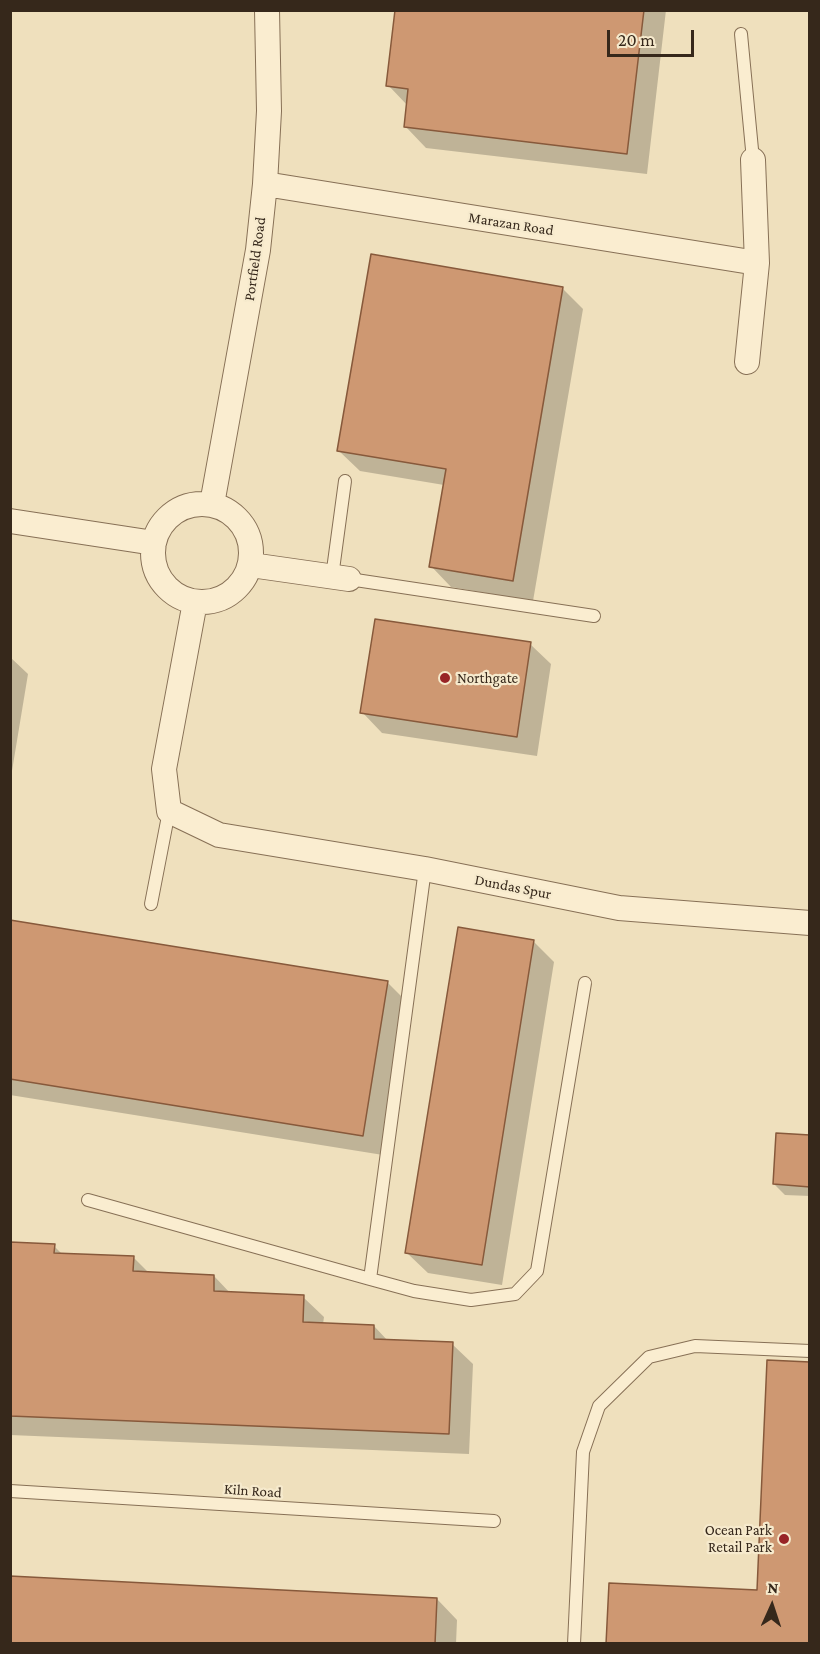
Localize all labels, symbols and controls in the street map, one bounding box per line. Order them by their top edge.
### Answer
scale bar [610,18,697,56]
text: 20 m [618,30,655,50]
street label: Marazan Road [467,208,555,240]
street label: Portfield Road [240,216,270,302]
place label: Northgate [457,669,518,687]
marker: Northgate [438,671,452,685]
street label: Dundas Spur [473,871,553,903]
street label: Kiln Road [224,1480,282,1502]
place label: Ocean Park Retail Park [705,1521,772,1556]
marker: Ocean Park Retail Park [777,1532,791,1546]
north arrow [742,1576,802,1636]
text: N [767,1579,779,1596]

